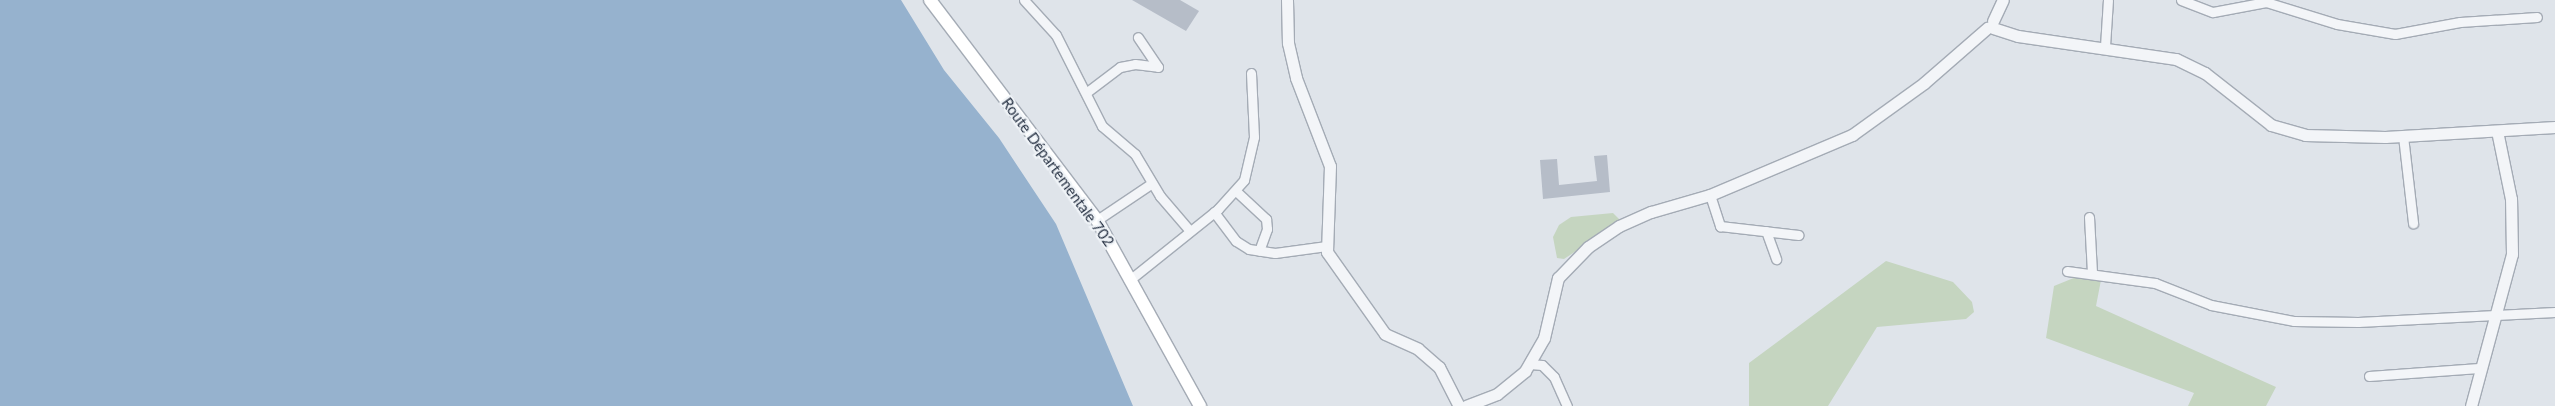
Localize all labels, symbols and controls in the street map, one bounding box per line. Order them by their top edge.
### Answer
street label: Route Départementale 702 [998,94,1118,250]

